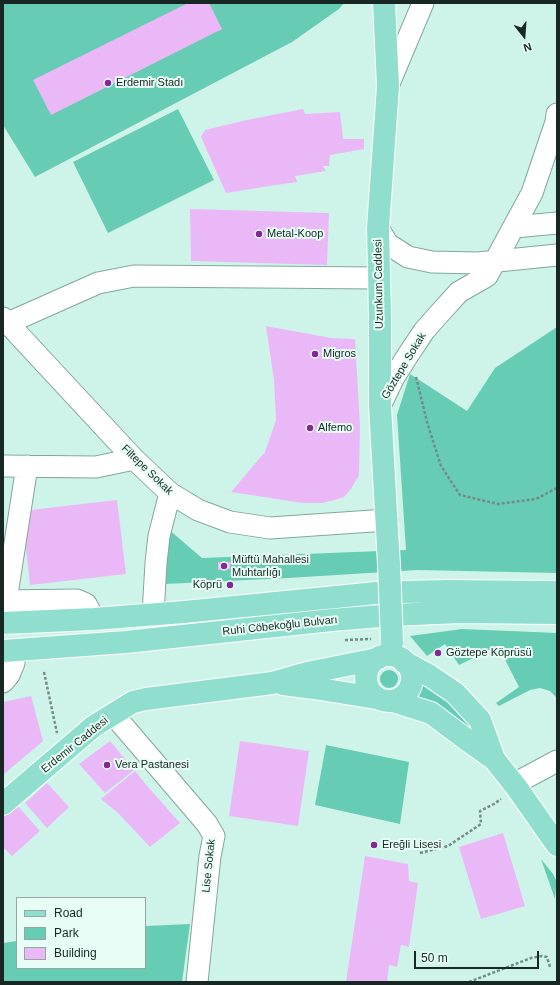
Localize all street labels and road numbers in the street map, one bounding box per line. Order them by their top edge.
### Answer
street label: Uzunkum Caddesi [372,239,386,329]
street label: Göztepe Sokak [379,330,429,402]
street label: Filtepe Sokak [118,442,176,498]
street label: Ruhi Cöbekoğlu Bulvarı [222,613,338,639]
street label: Erdemir Caddesi [39,714,111,776]
street label: Lise Sokak [200,839,218,893]

